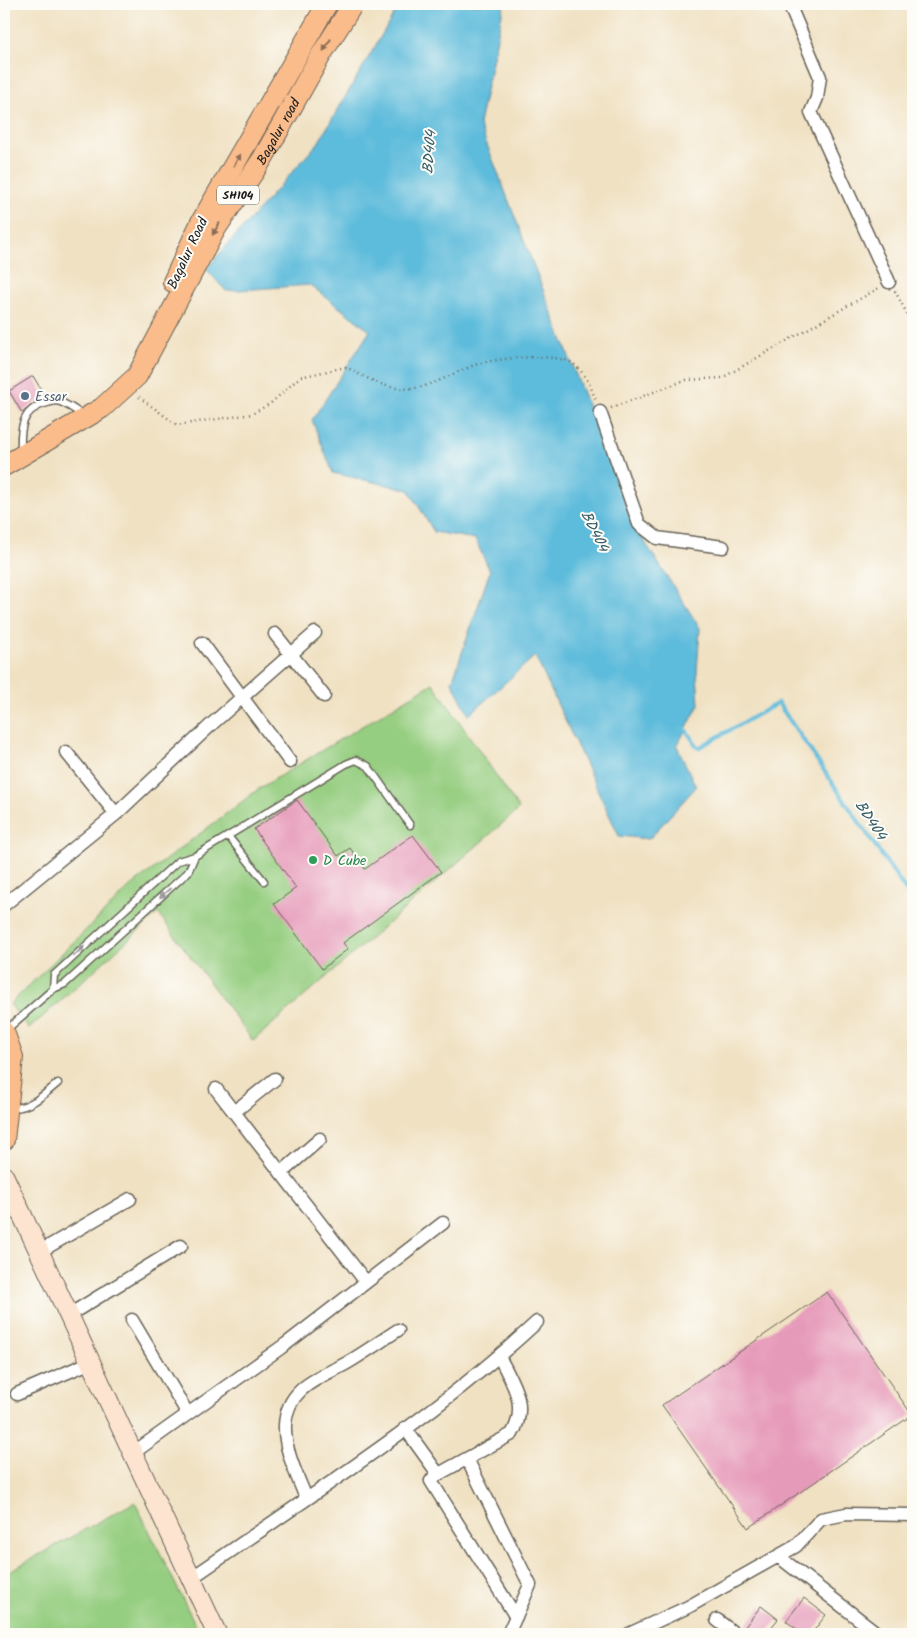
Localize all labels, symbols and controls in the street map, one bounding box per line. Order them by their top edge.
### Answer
one-way arrow [323,38,332,52]
street label: Bagalur road [251,93,307,170]
water label: BD404 [417,128,444,174]
one-way arrow [232,153,241,167]
road number: SH104 [217,186,259,204]
street label: Bagalur Road [162,213,215,293]
one-way arrow [212,222,221,236]
place label: Essar [35,386,68,408]
marker: Essar [19,390,31,402]
water label: BD404 [574,507,615,558]
water label: BD404 [848,796,893,847]
place label: D Cube [323,850,367,872]
marker: D Cube [307,854,319,866]
one-way arrow [160,887,172,899]
one-way arrow [73,945,85,957]

